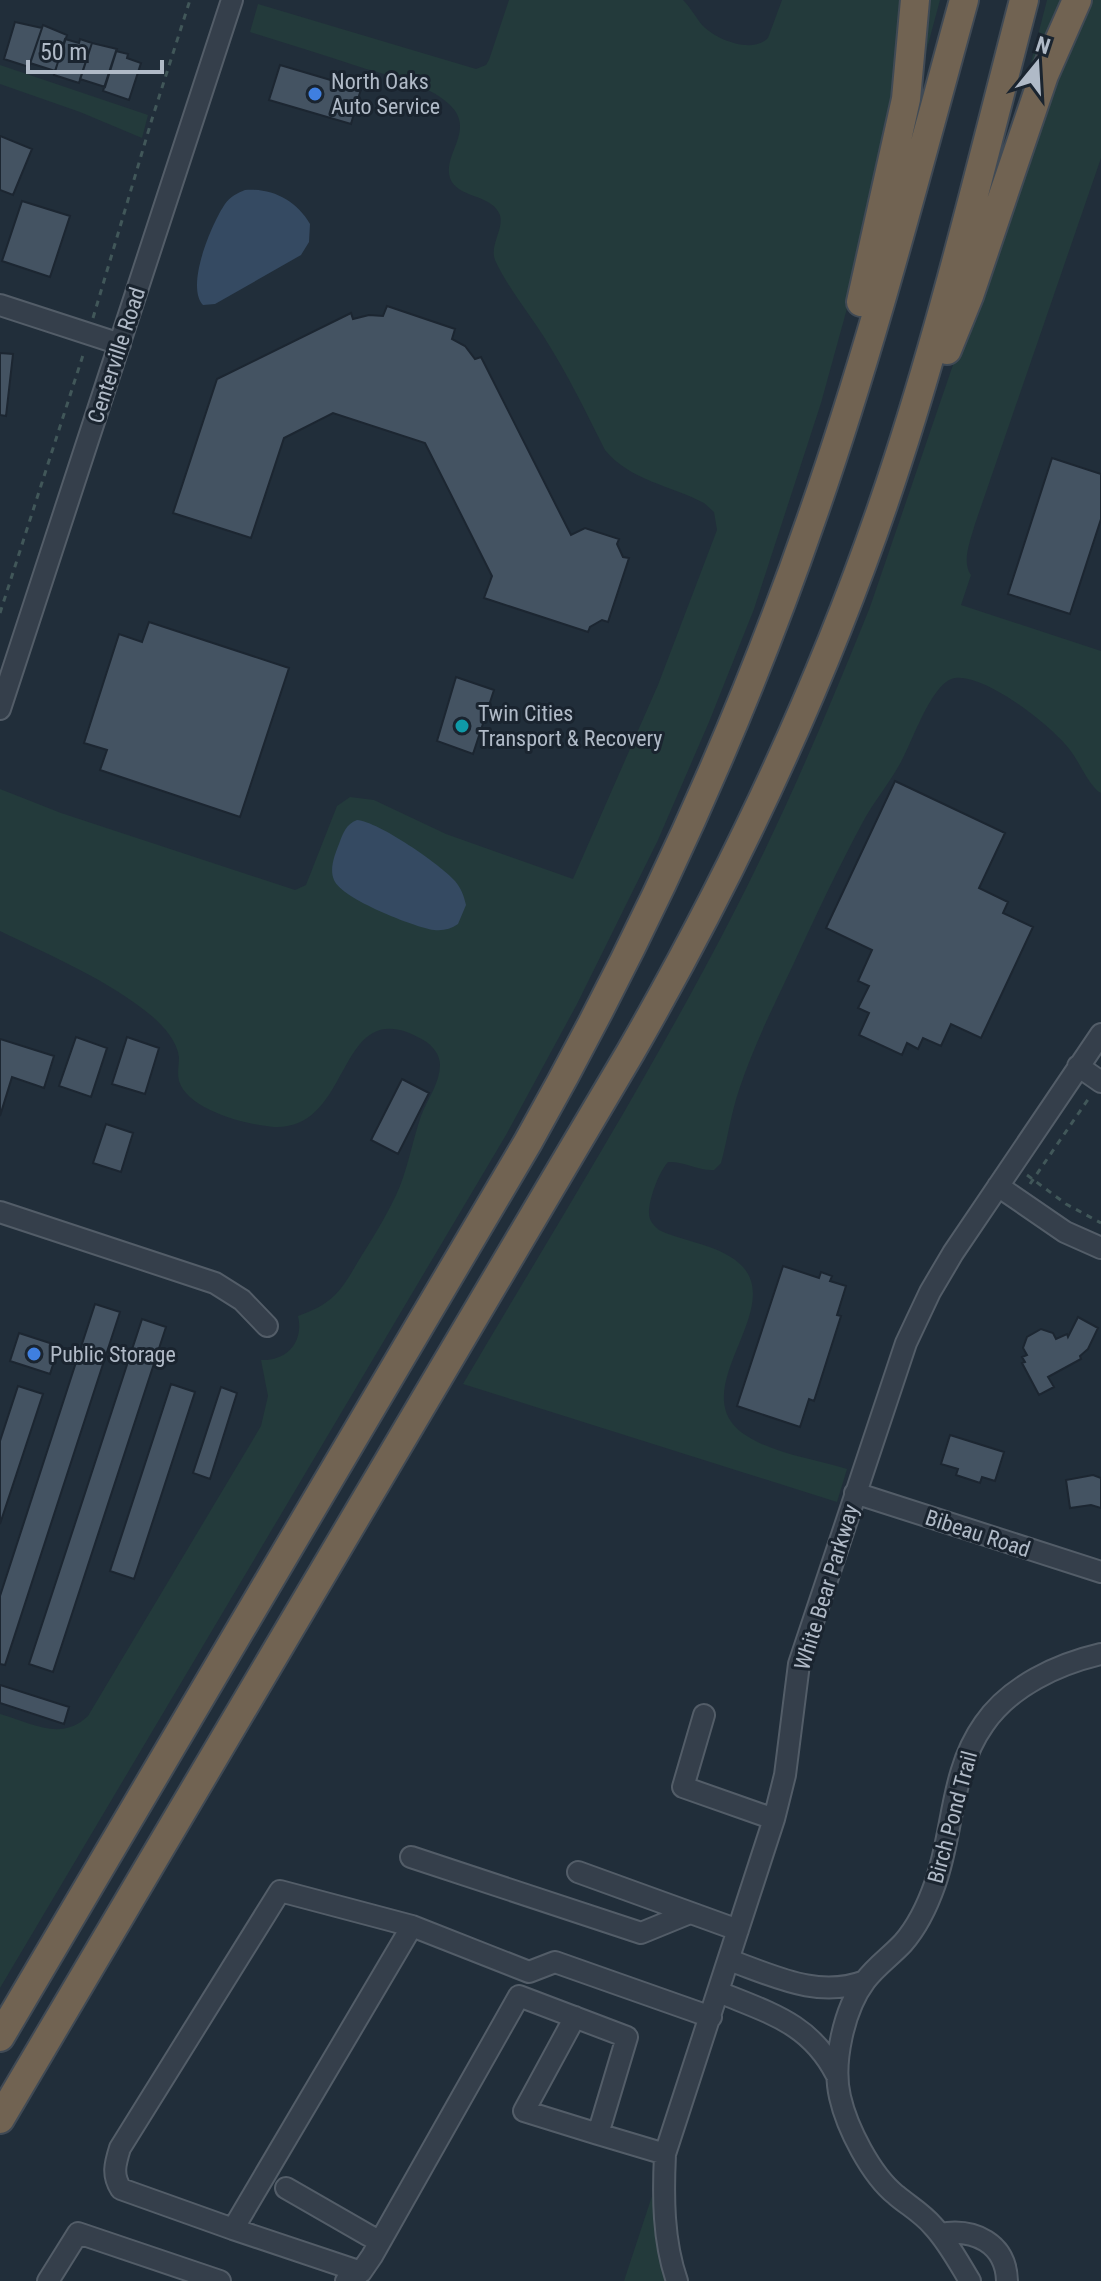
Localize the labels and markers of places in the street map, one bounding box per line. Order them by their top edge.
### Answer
place label: North Oaks Auto Service [331,69,440,119]
marker: North Oaks Auto Service [306,85,324,103]
place label: Twin Cities Transport & Recovery [478,701,663,751]
marker: Twin Cities Transport & Recovery [453,717,471,735]
place label: Public Storage [50,1342,176,1367]
marker: Public Storage [25,1345,43,1363]

